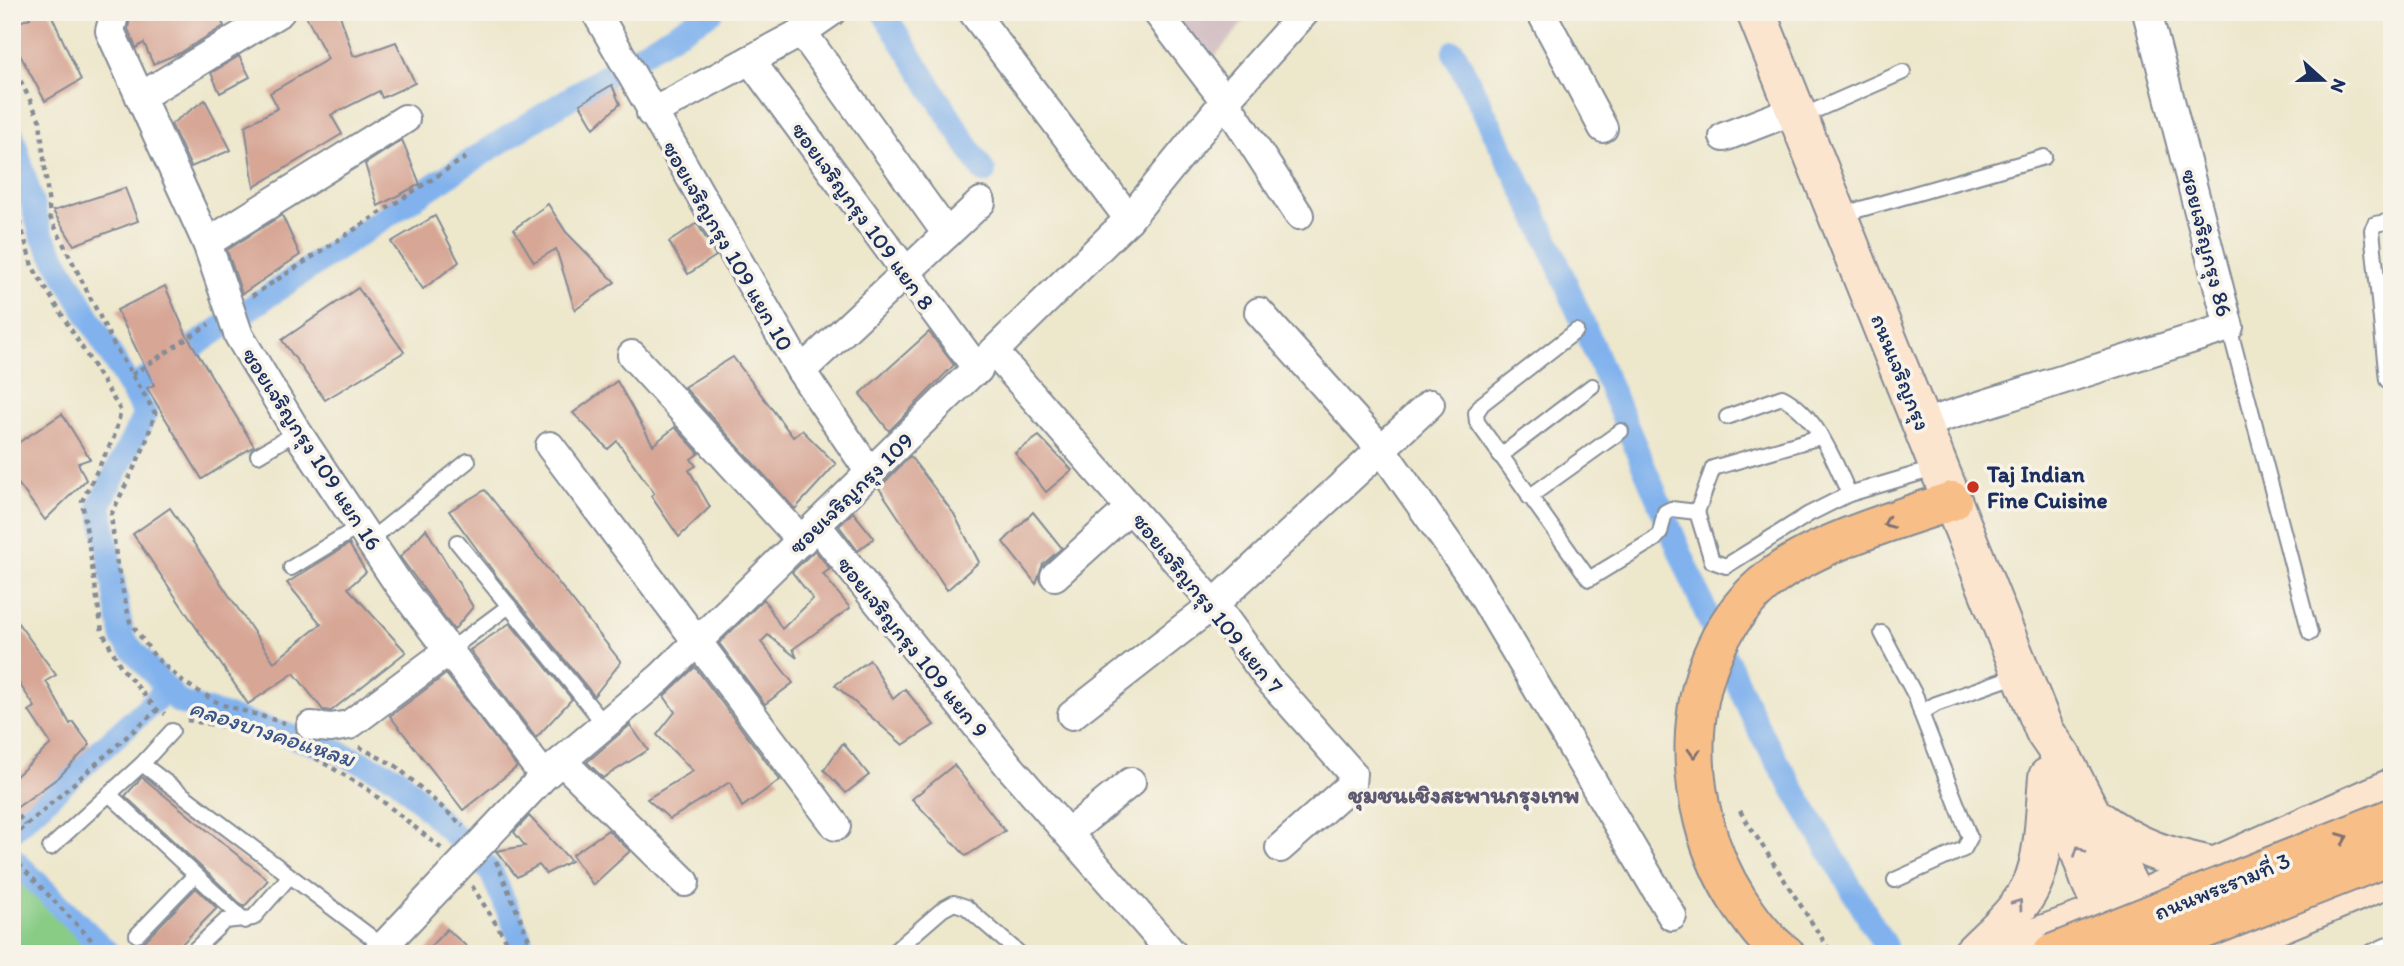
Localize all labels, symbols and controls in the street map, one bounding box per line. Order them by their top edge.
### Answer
north arrow [2288,46,2358,116]
text: N [2325,76,2351,96]
street label: ซอยเจริญกรุง 109 แยก 8 [784,116,941,317]
street label: ซอยเจริญกรุง 109 แยก 10 [655,136,800,357]
street label: ซอยเจริญกรุง 86 [2173,166,2239,320]
street label: ถนนเจริญกรุง [1863,309,1937,435]
street label: ซอยเจริญกรุง 109 แยก 16 [234,342,388,557]
street label: ซอยเจริญกรุง 109 [783,426,921,561]
place label: Taj Indian Fine Cuisine [1986,460,2108,514]
marker: Taj Indian Fine Cuisine [1965,479,1981,495]
street label: ซอยเจริญกรุง 109 แยก 7 [1125,507,1290,700]
one-way arrow [1883,515,1895,529]
street label: ซอยเจริญกรุง 109 แยก 9 [830,551,995,745]
water label: คลองบางคอแหลม [186,692,360,773]
one-way arrow [1687,748,1702,759]
district label: ชุมชนเชิงสะพานกรุงเทพ [1347,780,1580,812]
one-way arrow [2336,832,2348,846]
one-way arrow [2073,845,2087,857]
street label: ถนนพระรามที่ 3 [2150,846,2294,926]
one-way arrow [2010,899,2023,912]

